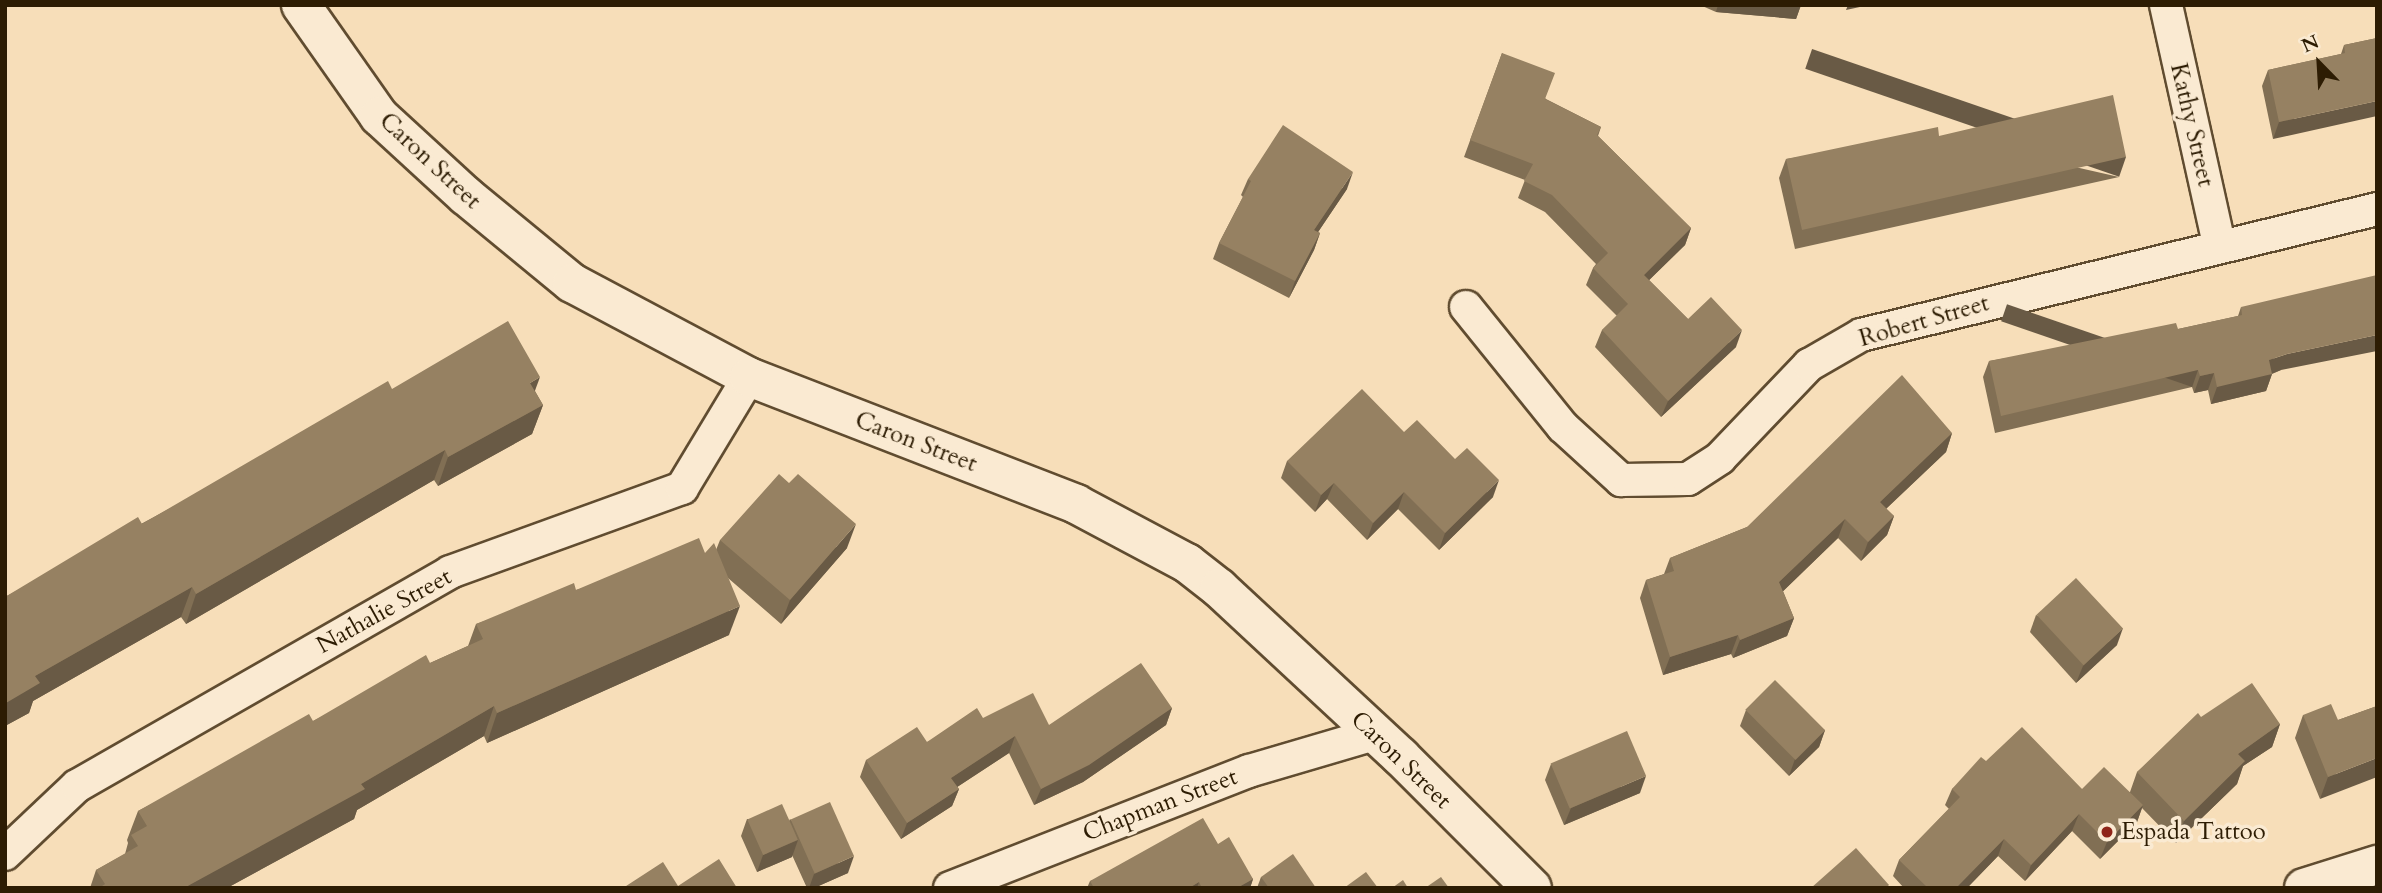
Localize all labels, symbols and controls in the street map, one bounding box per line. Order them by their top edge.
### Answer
north arrow [2284,28,2354,98]
text: N [2298,29,2323,59]
street label: Kathy Street [2164,60,2220,190]
street label: Caron Street [373,107,487,215]
street label: Robert Street [1856,289,1992,353]
street label: Caron Street [851,406,981,478]
street label: Nathalie Street [311,562,457,660]
street label: Caron Street [1345,705,1457,815]
street label: Chapman Street [1079,762,1241,848]
place label: Espada Tattoo [2121,818,2266,846]
marker: Espada Tattoo [2099,824,2115,840]

